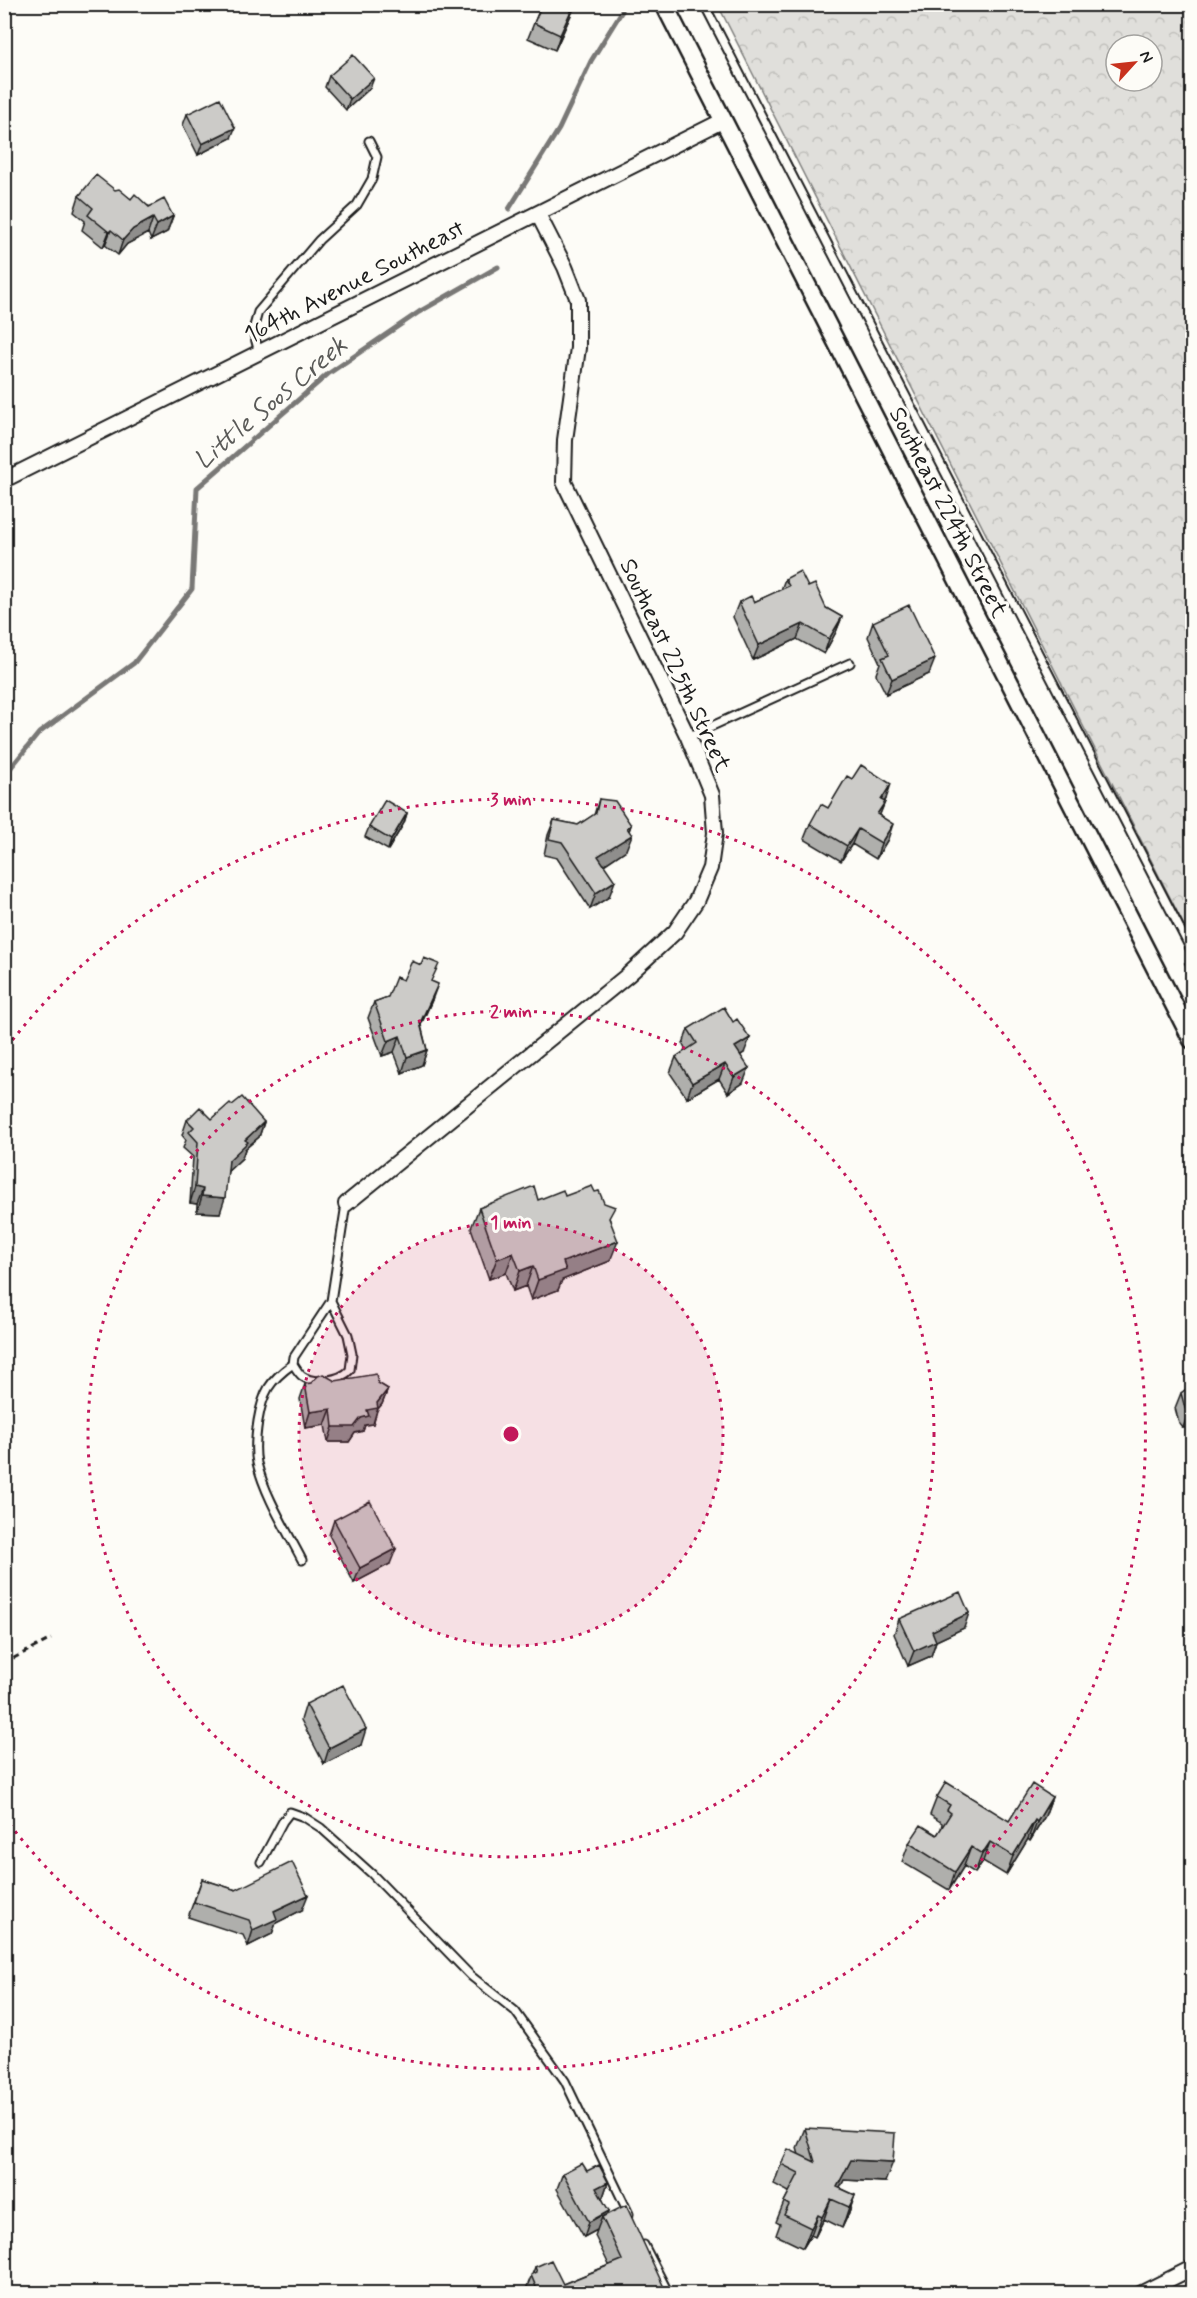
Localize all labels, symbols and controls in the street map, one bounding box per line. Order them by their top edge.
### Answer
north arrow [1104,33,1164,93]
text: N [1134,47,1158,66]
street label: 164th Avenue Southeast [239,213,470,351]
water label: Little Soos Creek [187,329,355,478]
street label: Southeast 224th Street [881,402,1014,623]
street label: Southeast 225th Street [612,554,738,777]
text: 3 min [490,788,532,812]
text: 2 min [490,1000,532,1024]
text: 1 min [490,1211,532,1235]
centre of rings [501,1424,521,1444]

